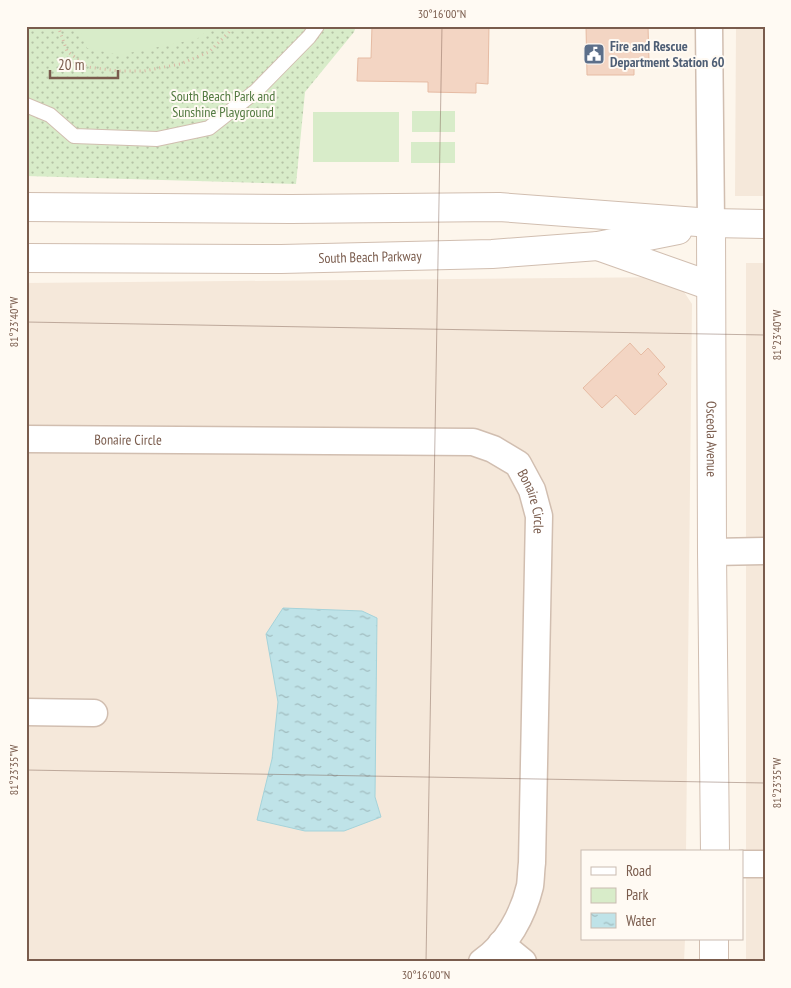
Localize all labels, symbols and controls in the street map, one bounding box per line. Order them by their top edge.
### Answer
text: 30°16'00"N [418,6,466,21]
place label: Fire and Rescue Department Station 60 [610,37,725,71]
public building icon: Fire and Rescue Department Station 60 [582,42,606,66]
scale bar [50,48,118,80]
text: 20 m [58,55,84,74]
park label: South Beach Park and Sunshine Playground [171,87,275,121]
street label: South Beach Parkway [318,247,423,267]
text: 81°23'40"W [6,297,21,347]
text: 81°23'40"W [769,310,784,360]
street label: Osceola Avenue [703,401,721,477]
street label: Bonaire Circle [94,430,162,449]
street label: Bonaire Circle [513,466,548,534]
text: 81°23'35"W [6,745,21,795]
text: 81°23'35"W [769,758,784,808]
legend [581,850,744,940]
text: Road [626,861,652,880]
text: Park [626,885,648,904]
text: Water [626,911,657,930]
text: 30°16'00"N [402,967,450,982]

